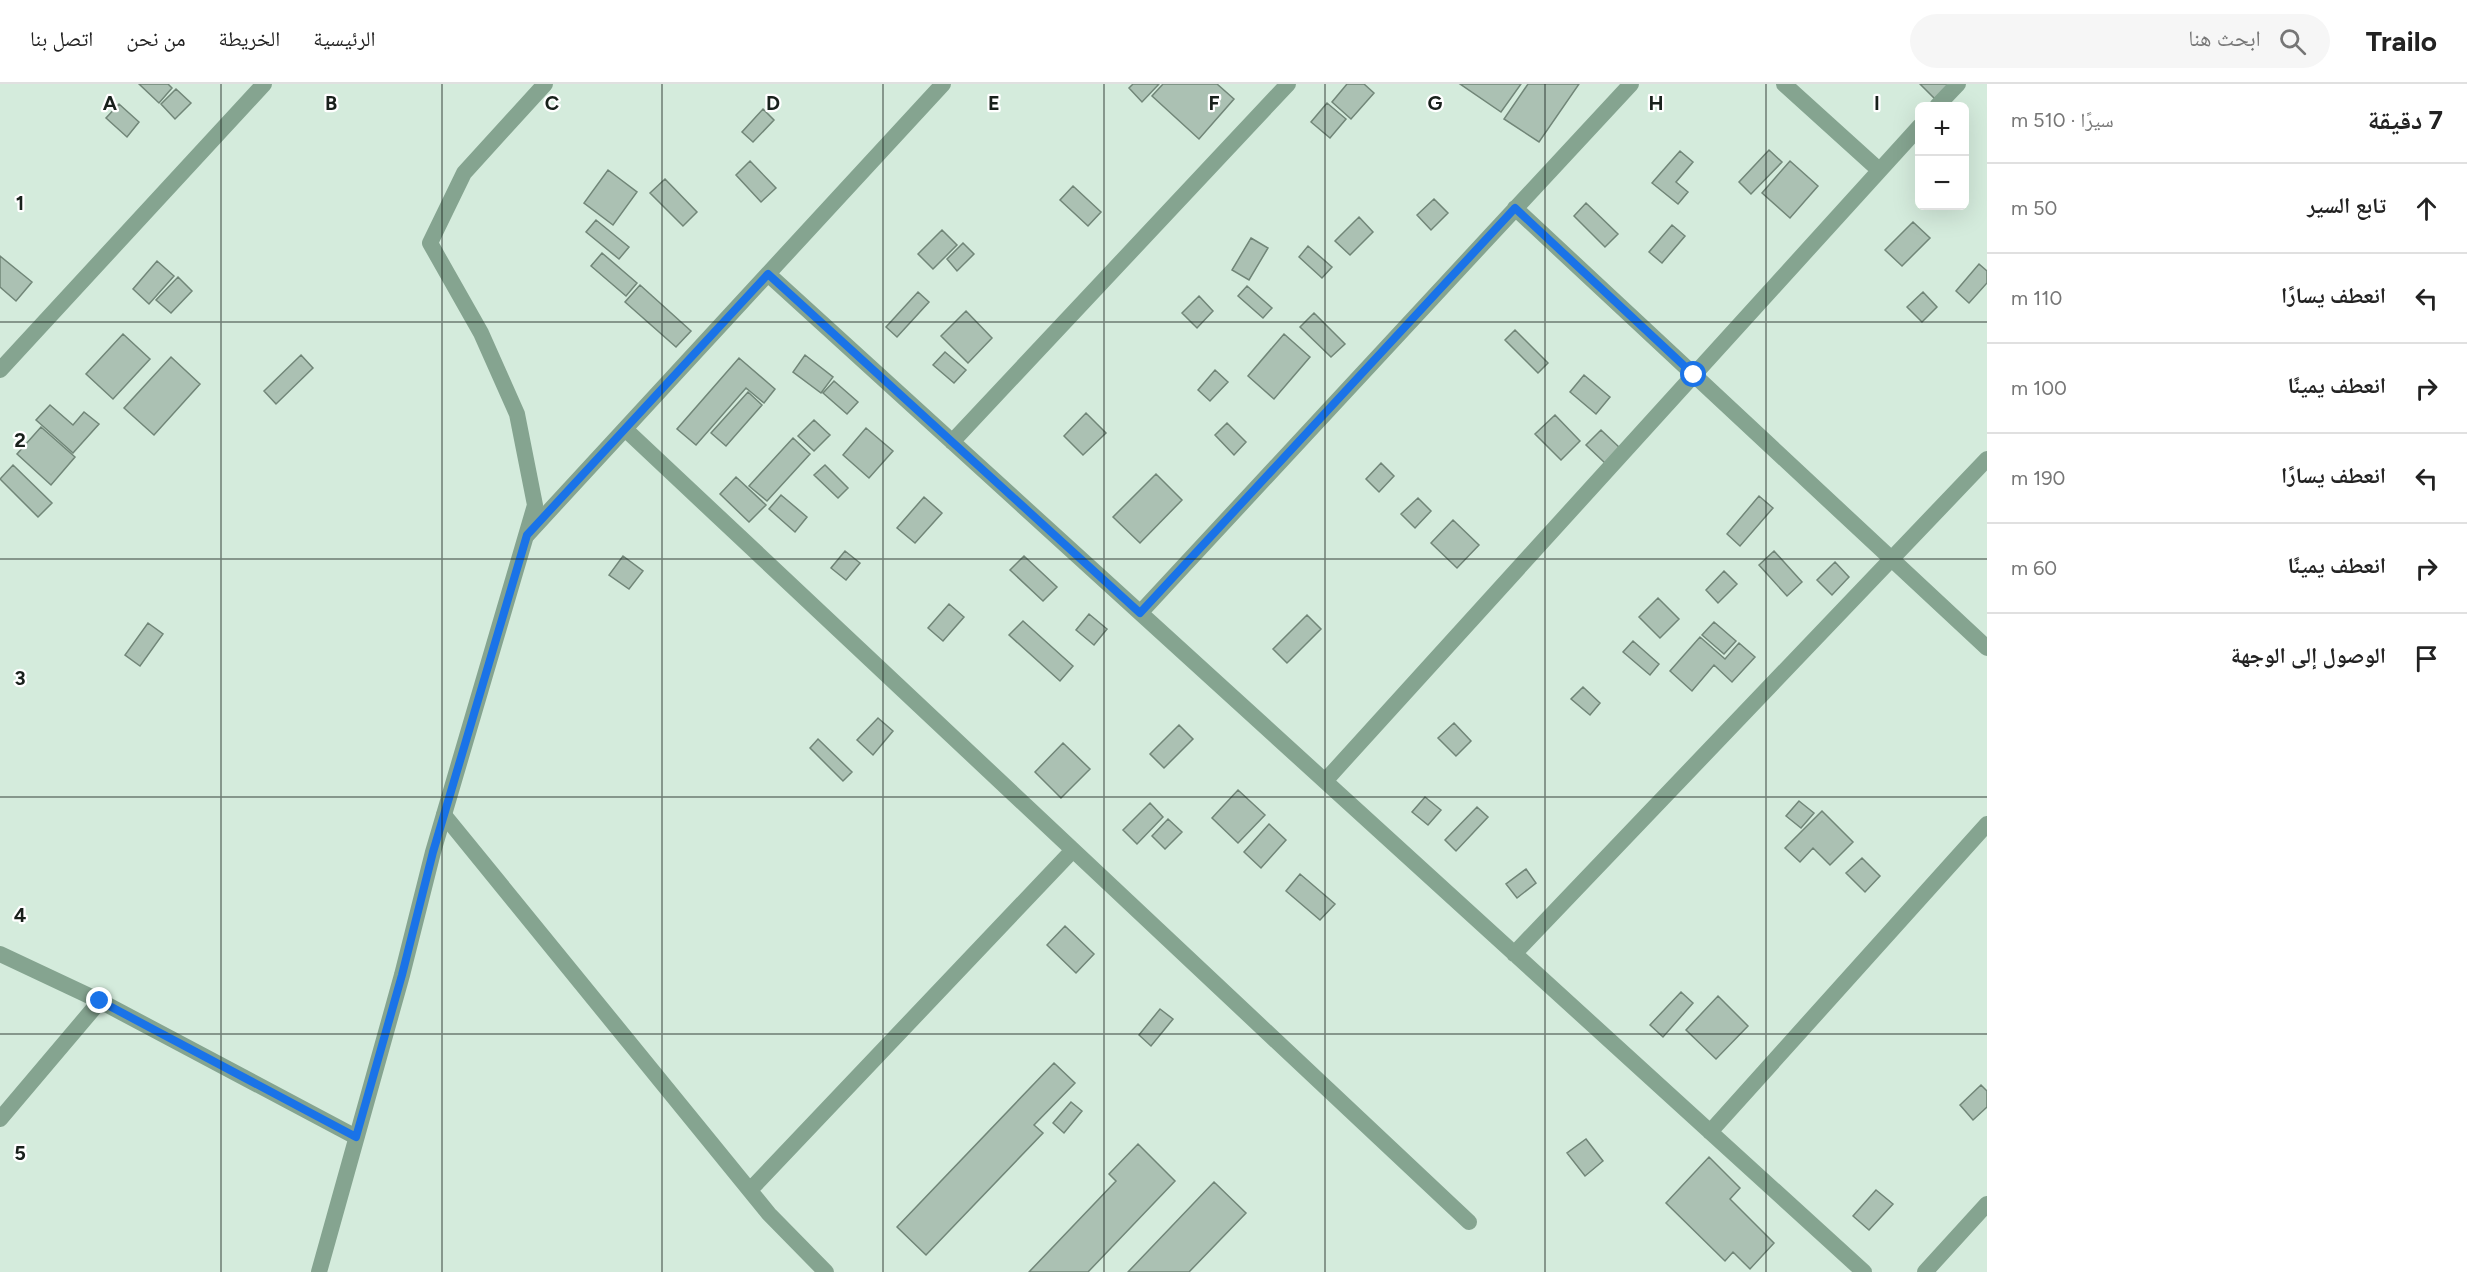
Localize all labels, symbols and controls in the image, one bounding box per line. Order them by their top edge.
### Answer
search box [1910,14,2330,68]
text: Trailo [2366,24,2437,58]
text: ابحث هنا [2188,25,2261,52]
icon: search [2276,25,2309,58]
text: اتصل بنا [30,26,93,51]
text: من نحن [126,26,185,51]
text: الخريطة [218,26,280,51]
text: الرئيسية [313,26,376,51]
text: A [103,91,118,115]
text: B [325,91,337,115]
text: C [545,91,559,115]
text: D [766,91,780,115]
text: E [988,91,1000,115]
text: F [1208,91,1220,115]
text: G [1428,91,1443,115]
text: H [1649,91,1664,115]
text: I [1874,91,1880,115]
map controls [1915,102,1969,210]
button: + [1915,102,1969,156]
text: 7 دقيقة [2368,104,2443,136]
text: سيرًا · 510 m [2011,108,2114,132]
button: − [1915,156,1969,210]
text: 1 [16,191,24,215]
text: تابع السير [2307,192,2386,219]
icon: ahead [2410,192,2443,225]
text: 50 m [2011,196,2057,220]
text: انعطف يسارًا [2281,282,2386,309]
icon: left [2410,282,2443,315]
text: 110 m [2011,286,2062,310]
route start [1680,361,1706,387]
text: انعطف يمينًا [2287,372,2386,399]
icon: right [2410,372,2443,405]
text: 100 m [2011,376,2067,400]
text: 2 [14,428,26,452]
text: انعطف يسارًا [2281,462,2386,489]
icon: left [2410,462,2443,495]
text: 190 m [2011,466,2065,490]
text: انعطف يمينًا [2287,552,2386,579]
icon: right [2410,552,2443,585]
text: 60 m [2011,556,2057,580]
text: الوصول إلى الوجهة [2231,642,2386,669]
icon: arrive [2410,642,2443,675]
text: 3 [14,666,26,690]
text: 4 [14,903,27,927]
route end [86,987,112,1013]
text: 5 [14,1141,26,1165]

